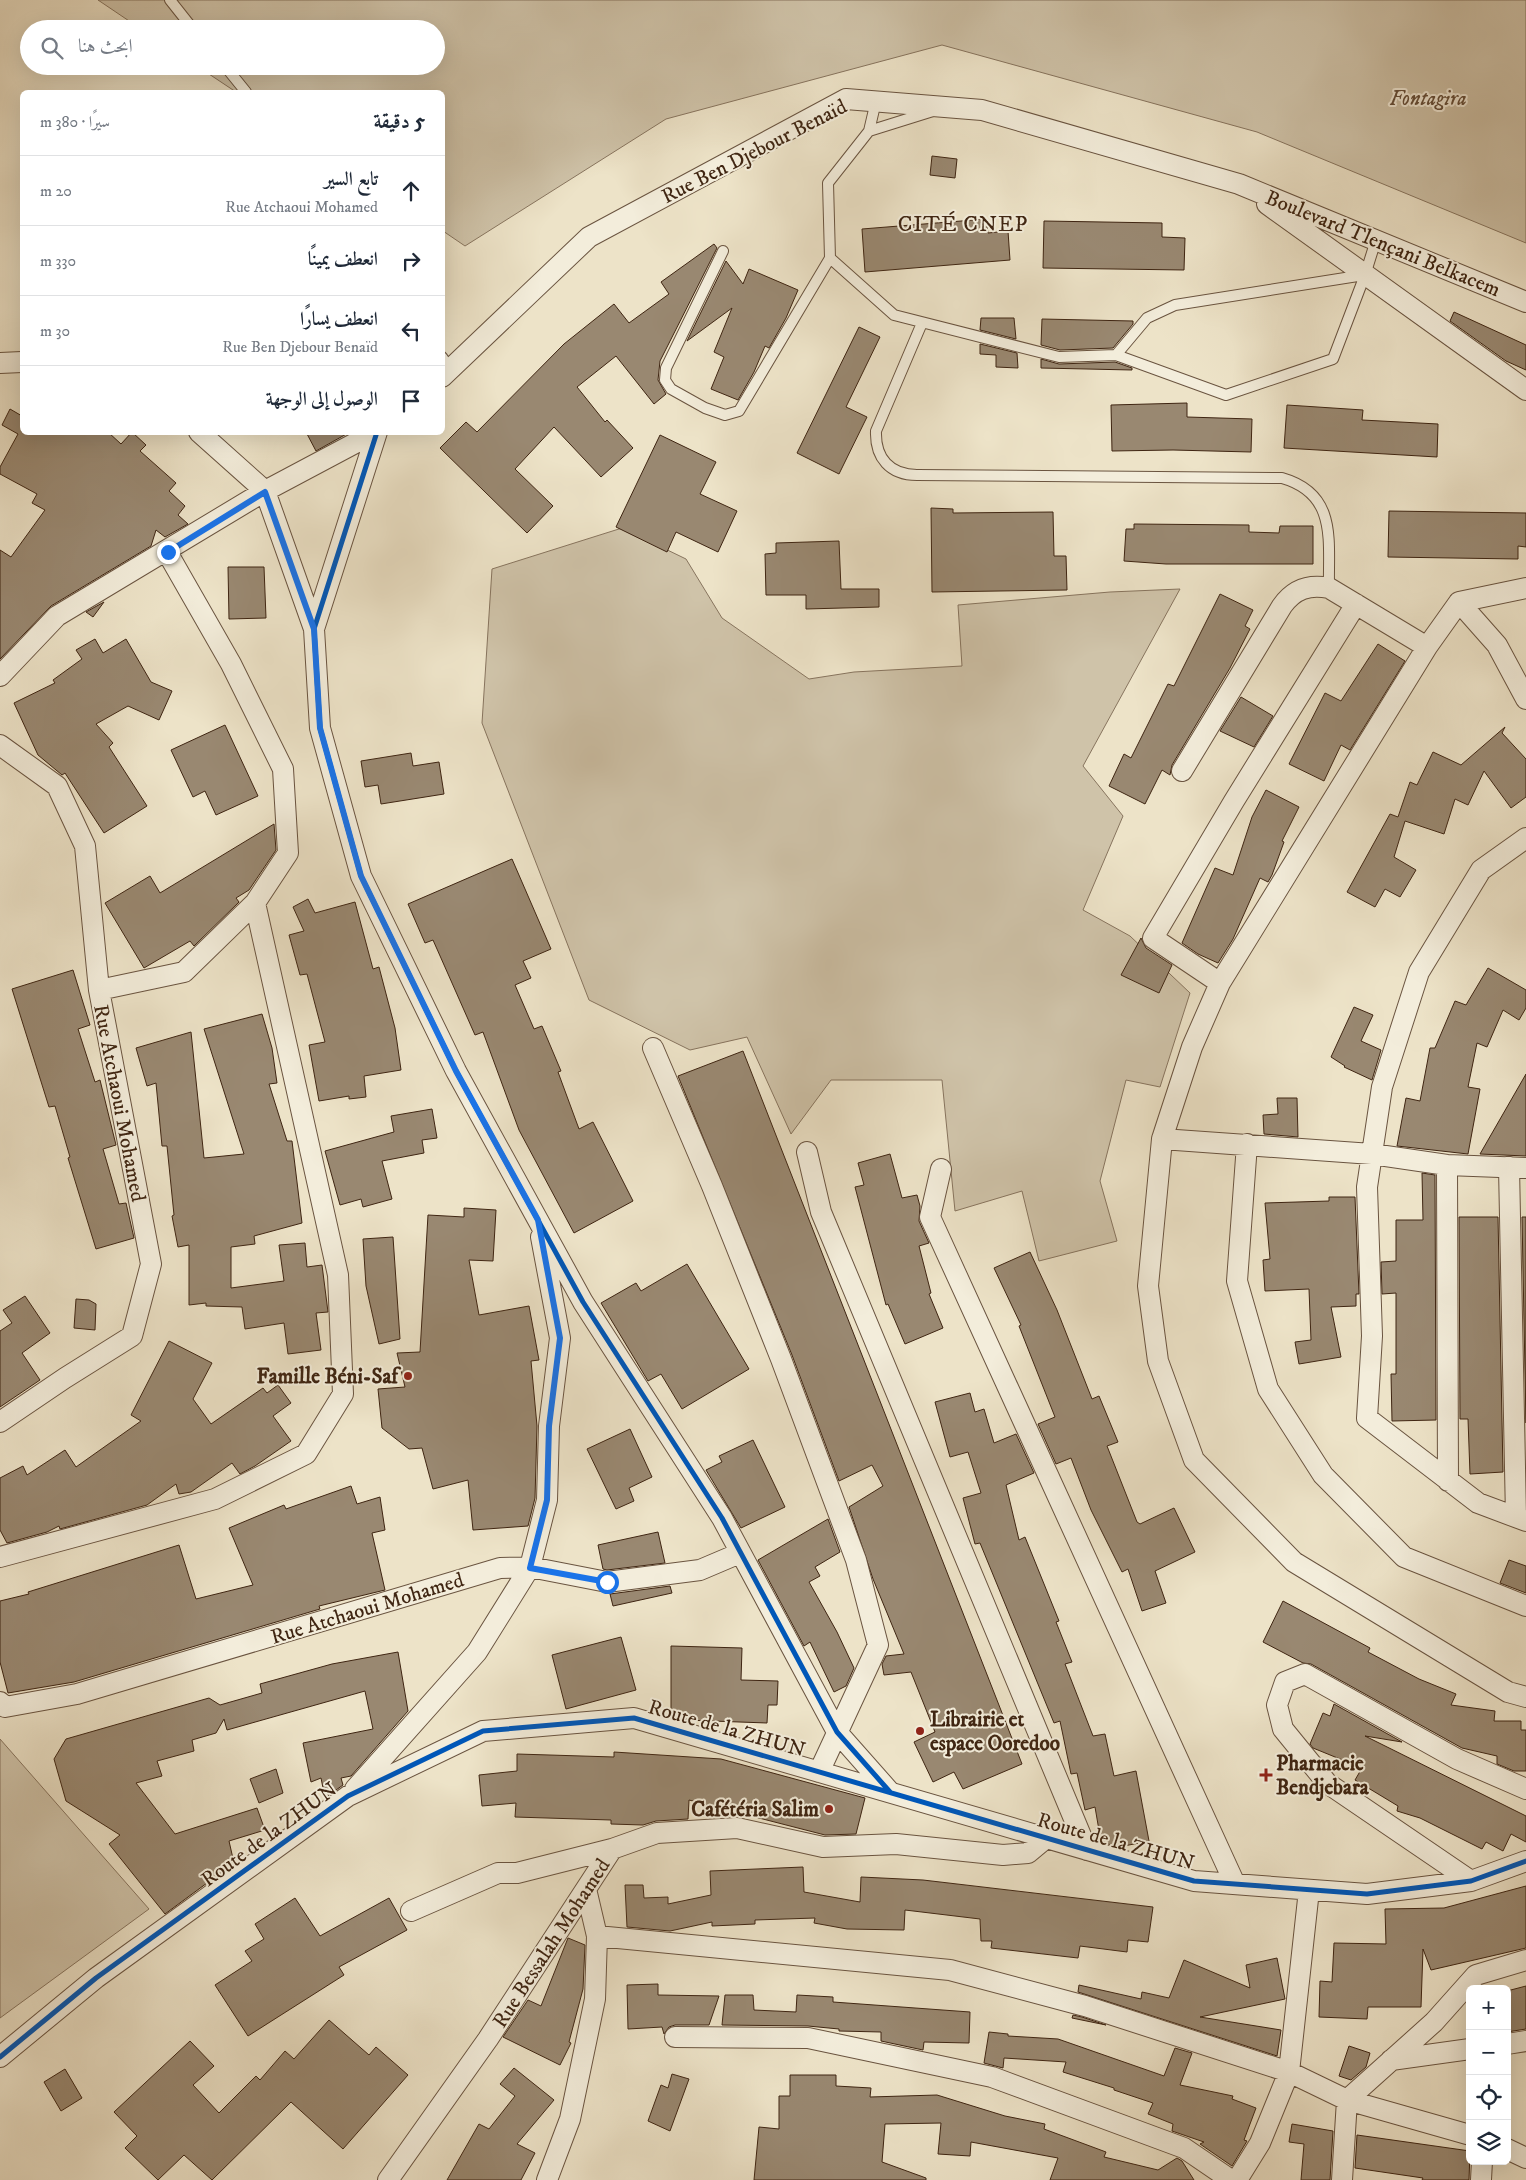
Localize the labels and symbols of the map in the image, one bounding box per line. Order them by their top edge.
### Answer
park label: Fontagira [1389,86,1467,112]
street label: Rue Ben Djebour Benaïd [657,94,852,210]
street label: Boulevard Tlençani Belkacem [1261,185,1504,303]
district label: CITÉ CNEP [898,211,1028,238]
route end [157,541,180,564]
street label: Rue Atchaoui Mohamed [87,1002,151,1205]
place label: Famille Béni-Saf [256,1364,401,1390]
marker: Famille Béni-Saf [402,1370,414,1382]
street label: Rue Atchaoui Mohamed [268,1567,467,1651]
route start [596,1571,619,1594]
street label: Route de la ZHUN [645,1694,808,1764]
place label: Librairie et espace Ooredoo [930,1707,1060,1757]
marker: Librairie et espace Ooredoo [914,1725,926,1737]
place label: Pharmacie Bendjebara [1276,1751,1370,1802]
marker: Pharmacie Bendjebara [1260,1769,1272,1781]
street label: Route de la ZHUN [196,1777,343,1893]
place label: Cafétéria Salim [691,1797,819,1823]
marker: Cafétéria Salim [823,1803,835,1815]
street label: Route de la ZHUN [1034,1807,1197,1877]
street label: Rue Bessalah Mohamed [487,1854,617,2033]

